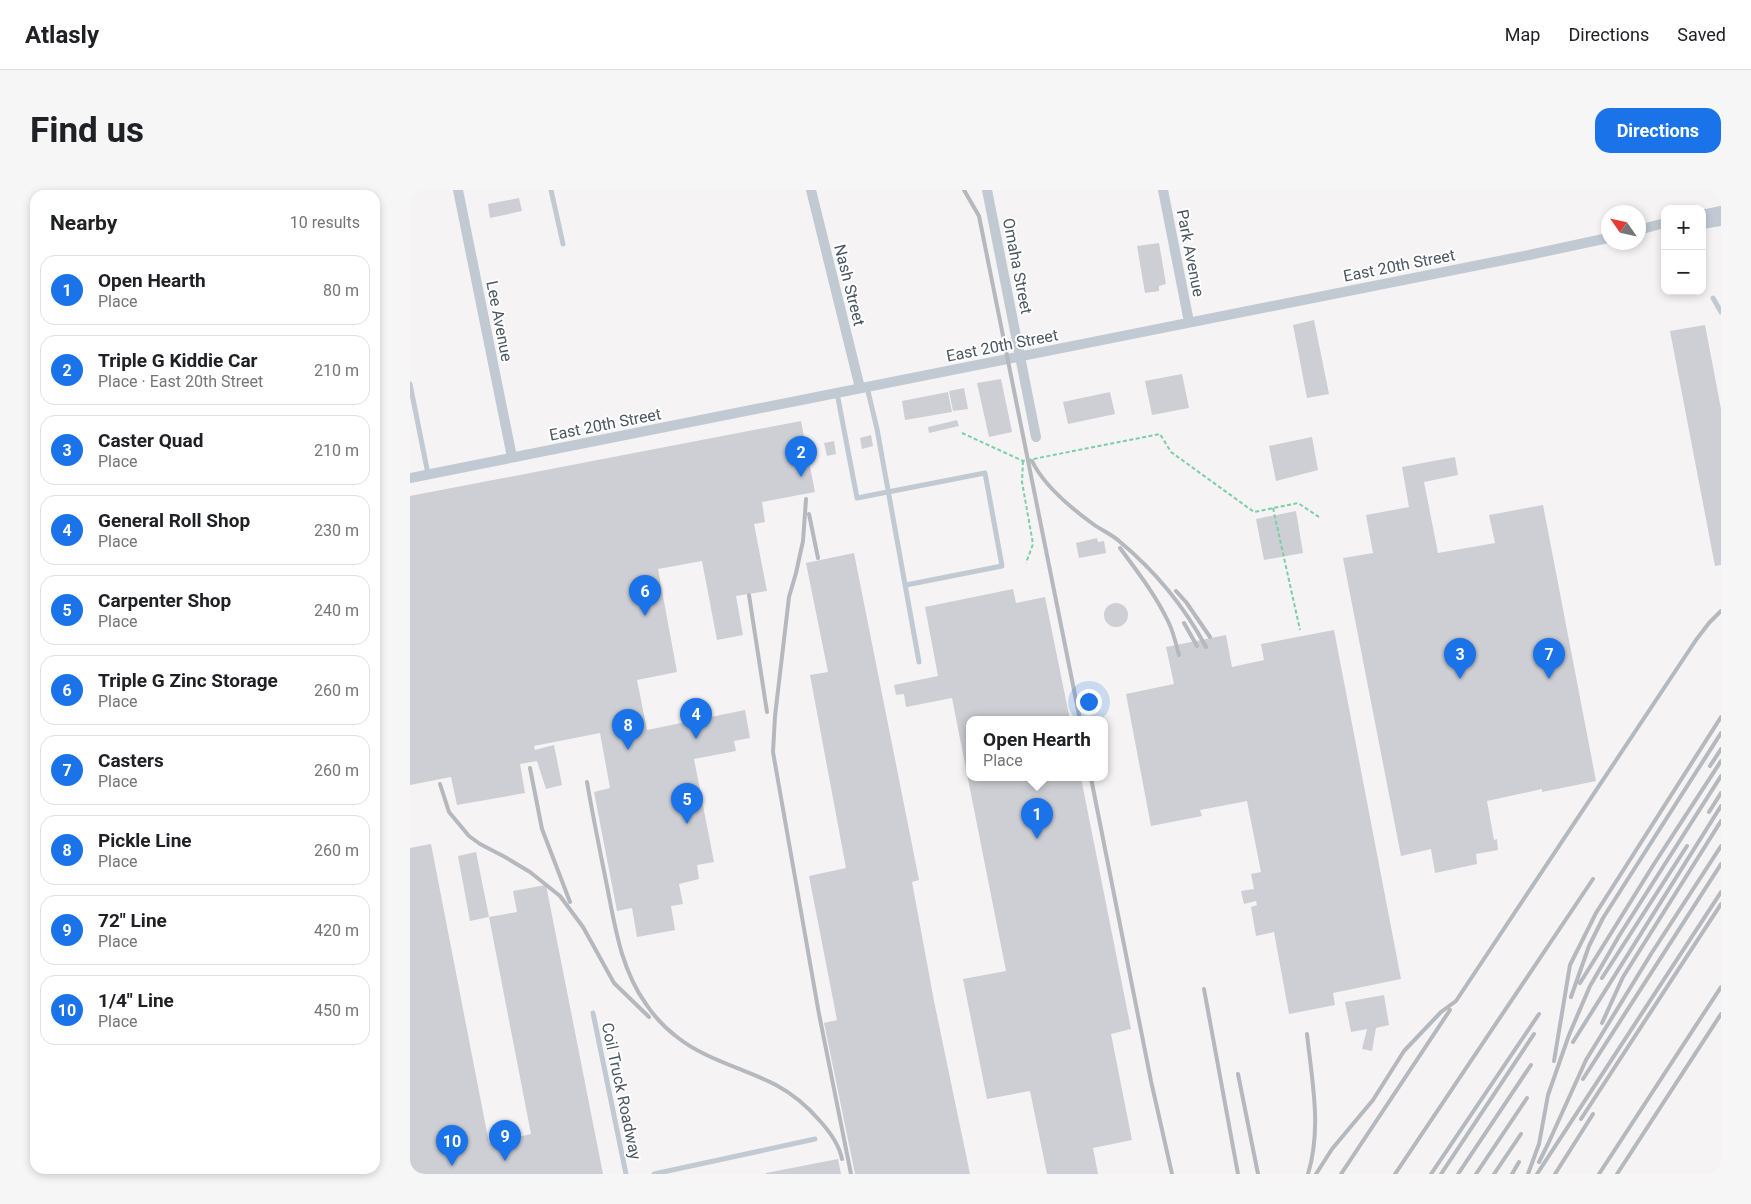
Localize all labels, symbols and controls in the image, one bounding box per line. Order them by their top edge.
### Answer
text: Atlasly [25,21,99,49]
text: Map [1505,24,1540,45]
text: Directions [1568,24,1649,45]
text: Saved [1677,24,1726,45]
button: Directions [1595,108,1721,153]
text: Find us [30,110,144,151]
north arrow [1601,205,1646,250]
map controls [1661,205,1706,295]
button: + [1661,205,1706,250]
street label: Park Avenue [1173,208,1208,298]
text: Nearby [50,211,117,235]
text: 10 results [290,213,360,232]
street label: Omaha Street [999,216,1036,316]
street label: Nash Street [830,242,869,328]
street label: East 20th Street [1342,245,1457,286]
button: − [1661,250,1706,295]
text: Open Hearth [98,269,206,292]
street label: Lee Avenue [482,279,517,363]
text: 1 [62,281,72,300]
text: 80 m [323,281,359,300]
text: Place [98,292,138,311]
street label: East 20th Street [945,325,1060,366]
text: Triple G Kiddie Car [98,349,258,372]
text: 2 [62,361,72,380]
text: 210 m [314,361,359,380]
text: Place · East 20th Street [98,372,263,391]
street label: East 20th Street [548,404,663,445]
text: Caster Quad [98,429,203,452]
pin: 2 [785,436,817,477]
text: 3 [62,441,72,460]
text: 210 m [314,441,359,460]
text: Place [98,452,138,471]
text: General Roll Shop [98,509,250,532]
text: 4 [62,521,72,540]
text: 230 m [314,521,359,540]
text: Place [98,532,138,551]
pin: 6 [629,575,661,616]
text: Carpenter Shop [98,589,231,612]
text: 5 [62,601,72,620]
text: 240 m [314,601,359,620]
text: Place [98,612,138,631]
pin: 3 [1444,638,1476,679]
pin: 7 [1533,638,1565,679]
text: Triple G Zinc Storage [98,669,278,692]
text: 6 [62,681,72,700]
text: 260 m [314,681,359,700]
your location [1076,689,1102,715]
text: Place [98,692,138,711]
pin: 4 [680,698,712,739]
pin: 8 [612,709,644,750]
popup [966,716,1108,781]
text: Open Hearth [983,728,1091,751]
text: Casters [98,749,164,772]
text: Place [983,751,1023,770]
text: 7 [62,761,72,780]
text: 260 m [314,761,359,780]
text: Place [98,772,138,791]
pin: 5 [671,783,703,824]
pin: 1 [1021,798,1053,839]
text: Pickle Line [98,829,192,852]
text: 8 [62,841,72,860]
text: 260 m [314,841,359,860]
text: Place [98,852,138,871]
text: 72" Line [98,909,167,932]
text: 9 [62,921,72,940]
text: 420 m [314,921,359,940]
text: Place [98,932,138,951]
text: 1/4" Line [98,989,174,1012]
text: 10 [58,1001,76,1020]
text: 450 m [314,1001,359,1020]
text: Place [98,1012,138,1031]
street label: Coil Truck Roadway [598,1021,645,1162]
pin: 9 [489,1120,521,1161]
pin: 10 [436,1125,468,1166]

